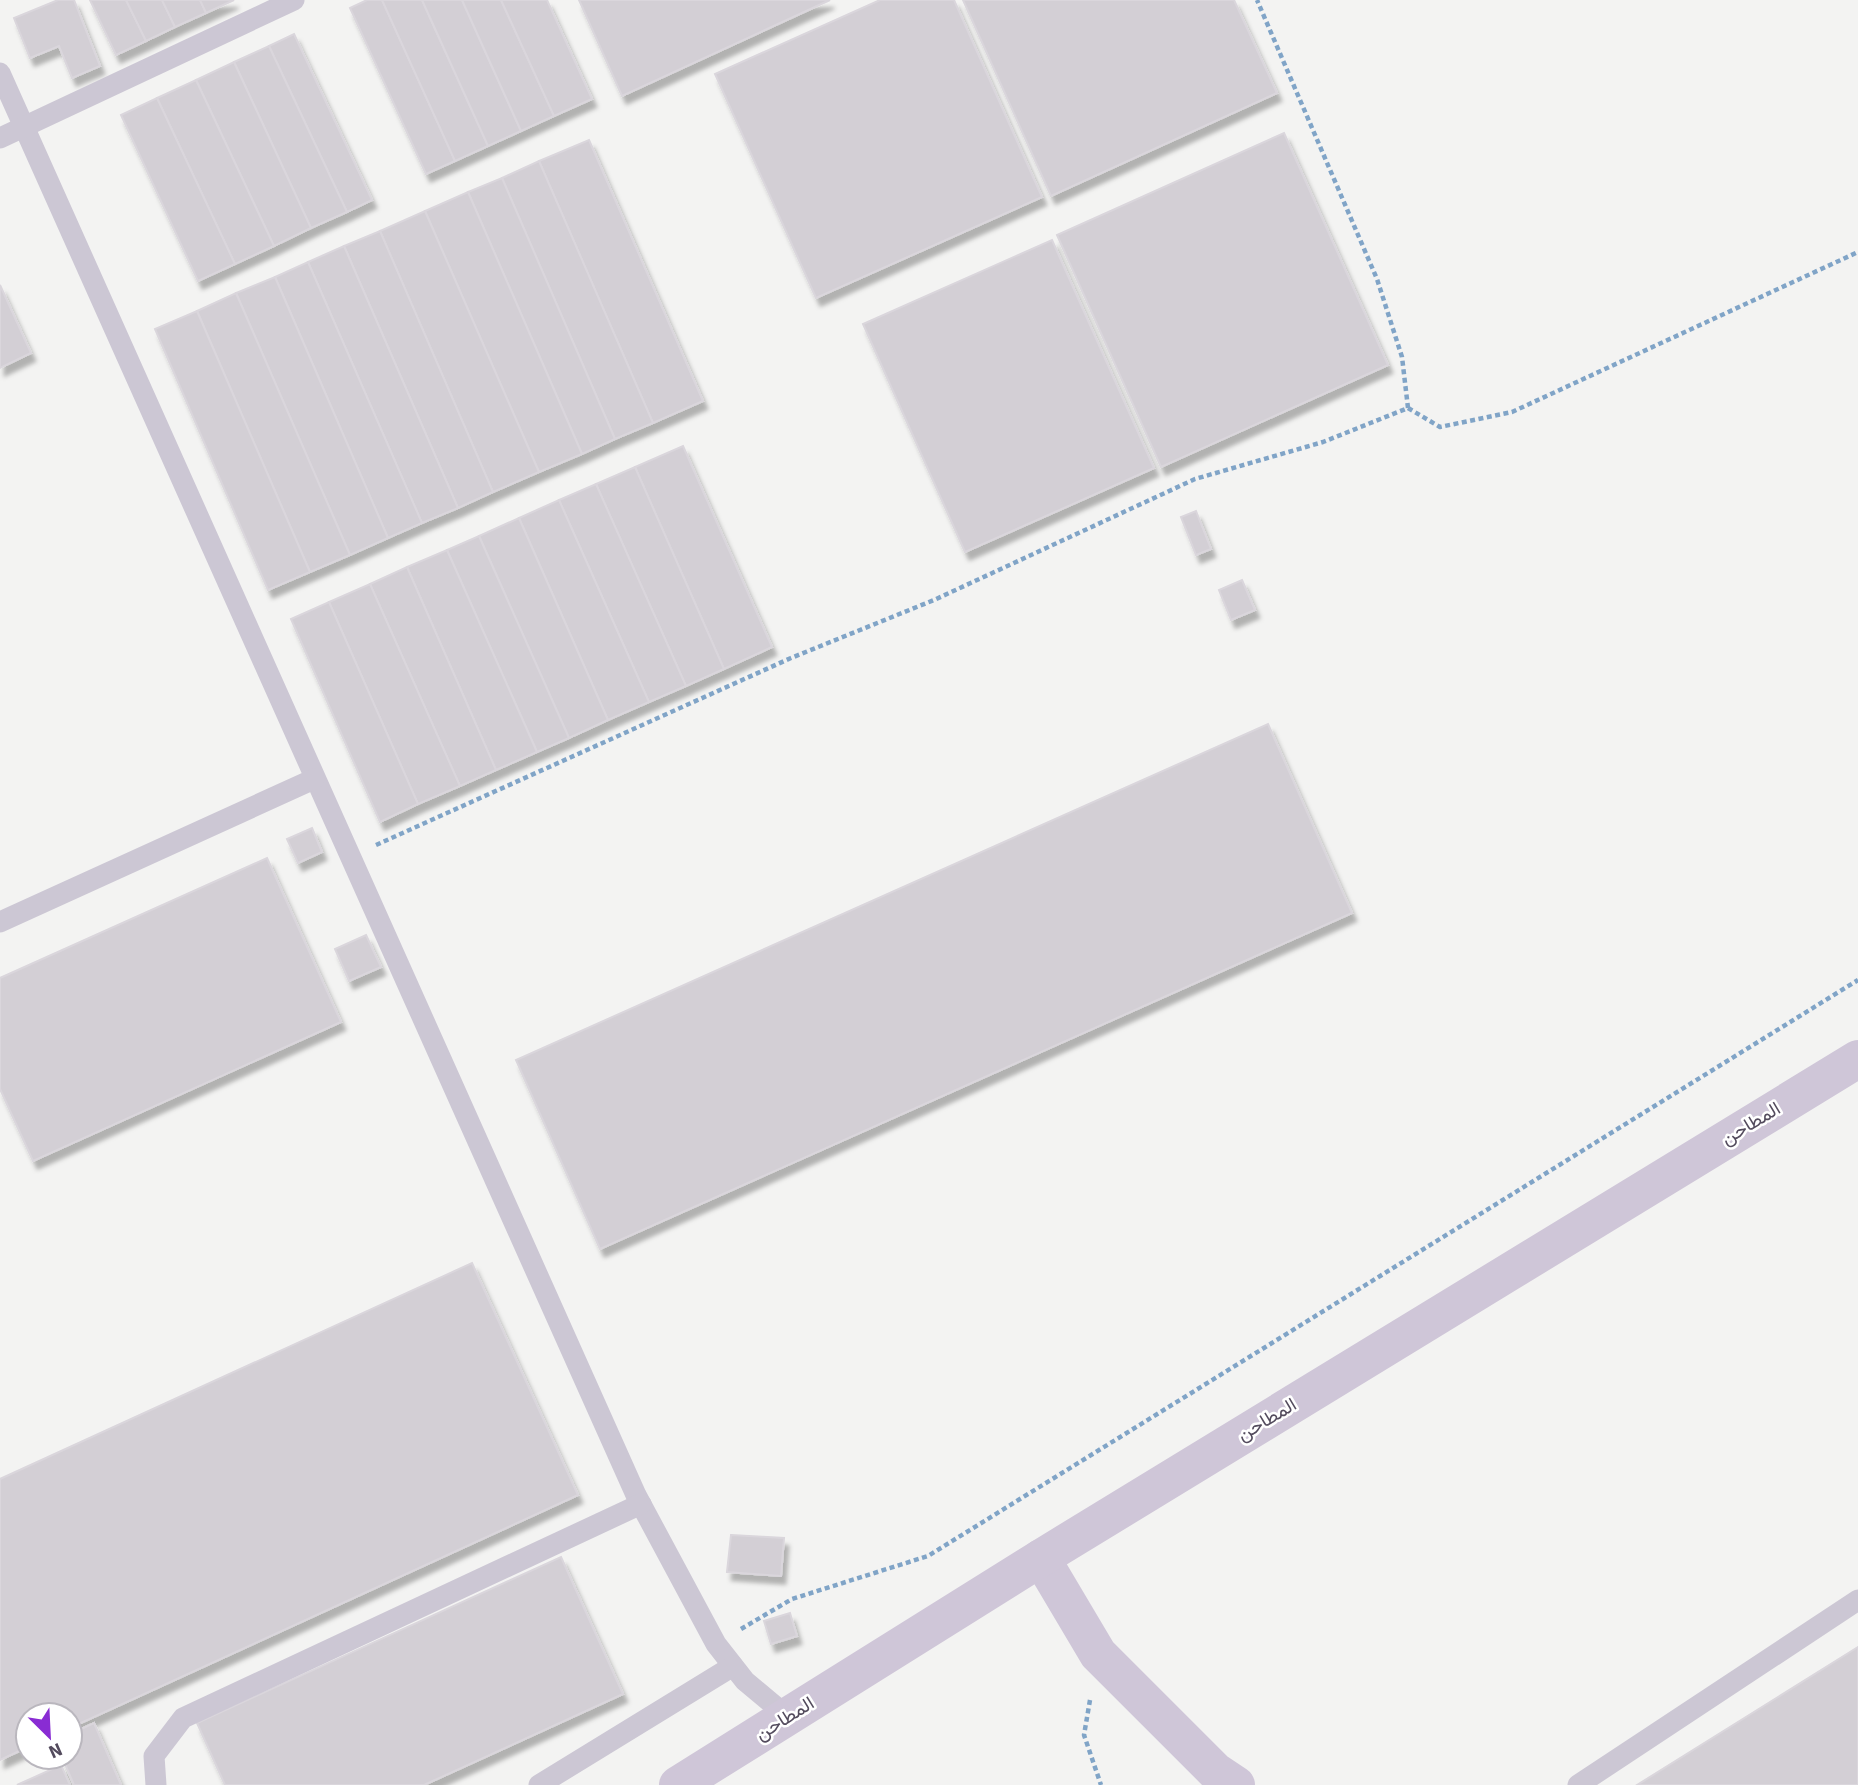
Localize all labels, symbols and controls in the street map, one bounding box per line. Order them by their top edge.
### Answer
street label: المطاحن [1716,1096,1786,1152]
street label: المطاحن [1232,1392,1302,1448]
street label: المطاحن [750,1690,820,1748]
north arrow [14,1701,84,1771]
text: N [44,1735,67,1765]

